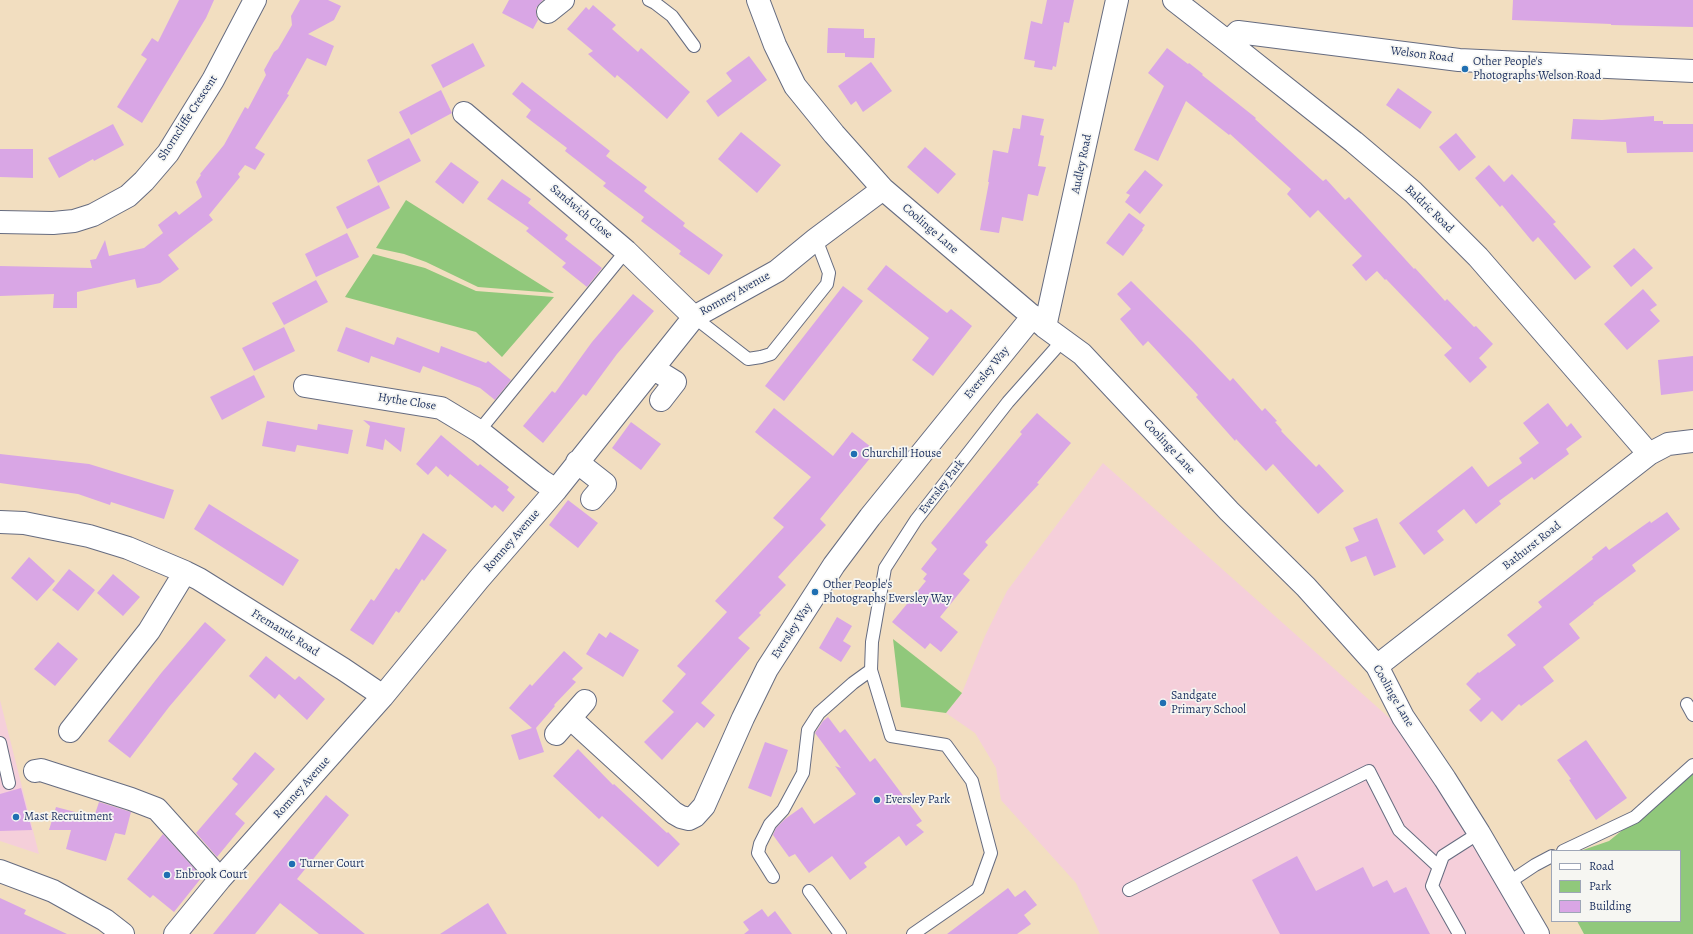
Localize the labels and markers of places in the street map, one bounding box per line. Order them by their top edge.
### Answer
place label: Other People's Photographs Welson Road [1473,55,1601,83]
marker: Other People's Photographs Welson Road [1460,64,1470,74]
place label: Churchill House [862,447,941,461]
marker: Churchill House [849,449,859,459]
place label: Other People's Photographs Eversley Way [823,578,952,606]
marker: Other People's Photographs Eversley Way [810,587,820,597]
place label: Sandgate Primary School [1171,689,1246,717]
marker: Sandgate Primary School [1158,698,1168,708]
place label: Eversley Park [885,793,950,807]
marker: Eversley Park [872,795,882,805]
place label: Mast Recruitment [24,810,113,824]
marker: Mast Recruitment [11,812,21,822]
place label: Turner Court [300,857,364,871]
marker: Turner Court [287,859,297,869]
place label: Enbrook Court [175,868,247,882]
marker: Enbrook Court [162,870,172,880]

